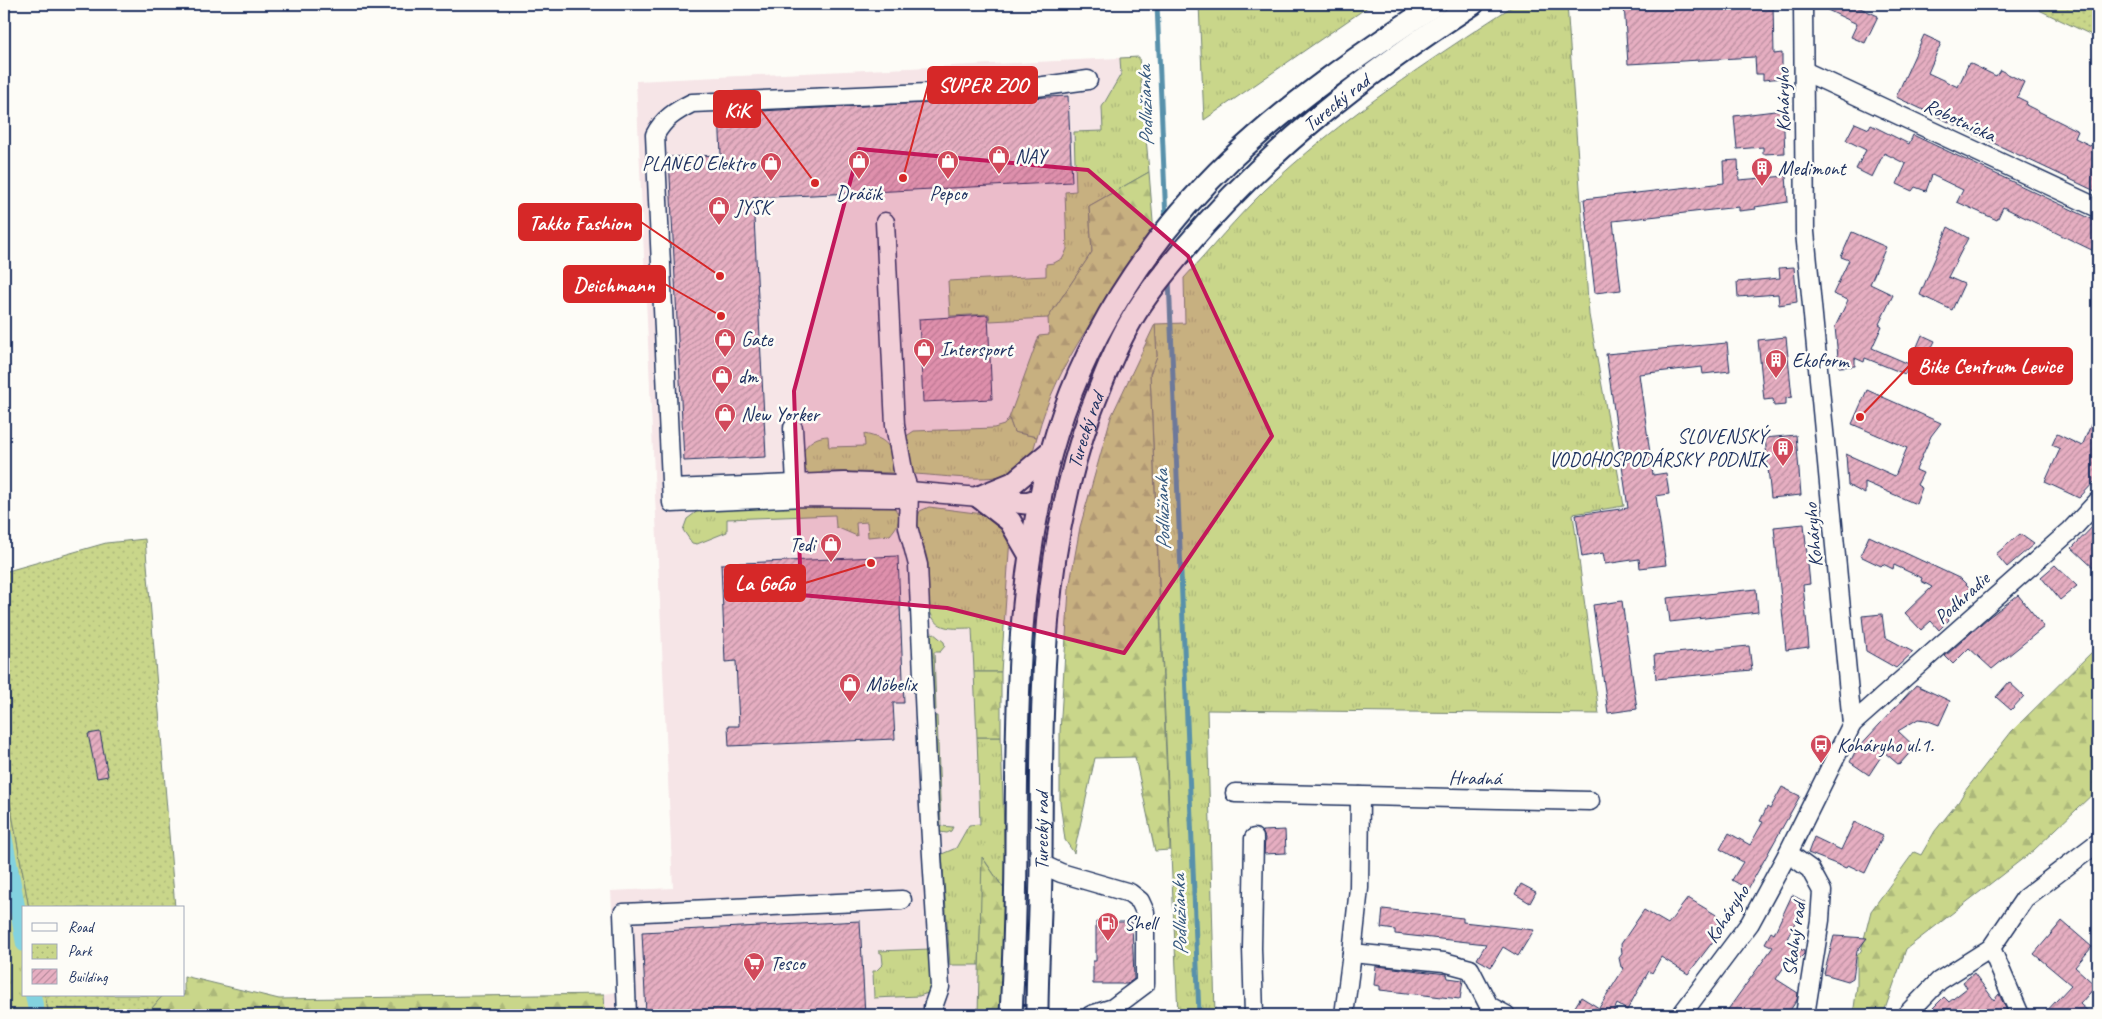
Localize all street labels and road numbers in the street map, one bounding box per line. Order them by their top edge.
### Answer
street label: Turecký rad [1298,66,1377,137]
street label: Koháryho [1770,67,1796,132]
street label: Robotnícka [1920,93,2001,148]
street label: Turecký rad [1061,386,1111,471]
street label: Koháryho [1798,501,1828,568]
street label: Podhradie [1929,566,1996,629]
street label: Hradná [1448,765,1504,791]
street label: Turecký rad [1028,789,1054,870]
street label: Koháryho [1699,879,1755,948]
street label: Skalný rad [1776,898,1812,977]

